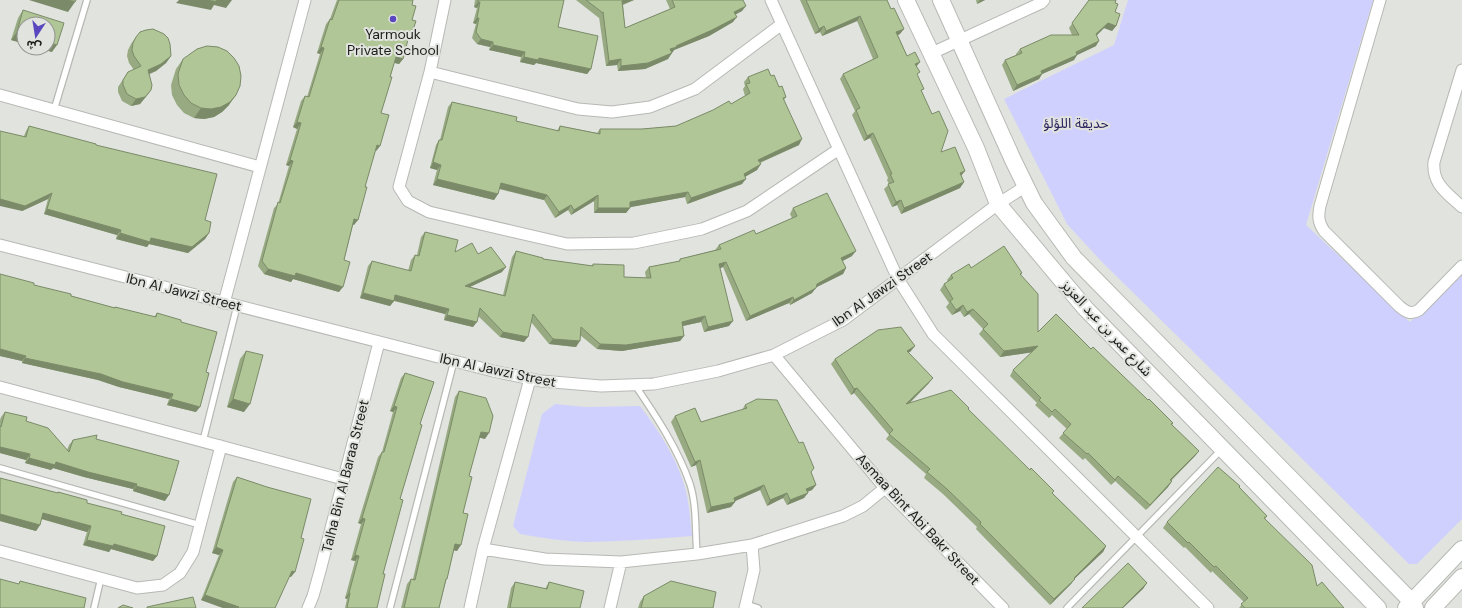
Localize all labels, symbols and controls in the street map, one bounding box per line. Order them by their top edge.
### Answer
marker: Yarmouk Private School [388,14,398,24]
north arrow [16,16,56,56]
place label: Yarmouk Private School [347,25,439,59]
text: ش [25,37,43,54]
park label: حديقة اللؤلؤ [1043,114,1109,132]
street label: Ibn Al Jawzi Street [828,248,936,330]
street label: Ibn Al Jawzi Street [124,269,244,315]
street label: شارع عمر بن عبد العزيز [1056,275,1156,381]
street label: Ibn Al Jawzi Street [438,349,558,391]
street label: Talha Bin Al Baraa Street [317,398,373,554]
street label: Asmaa Bint Abi Bakr Street [852,449,984,589]

